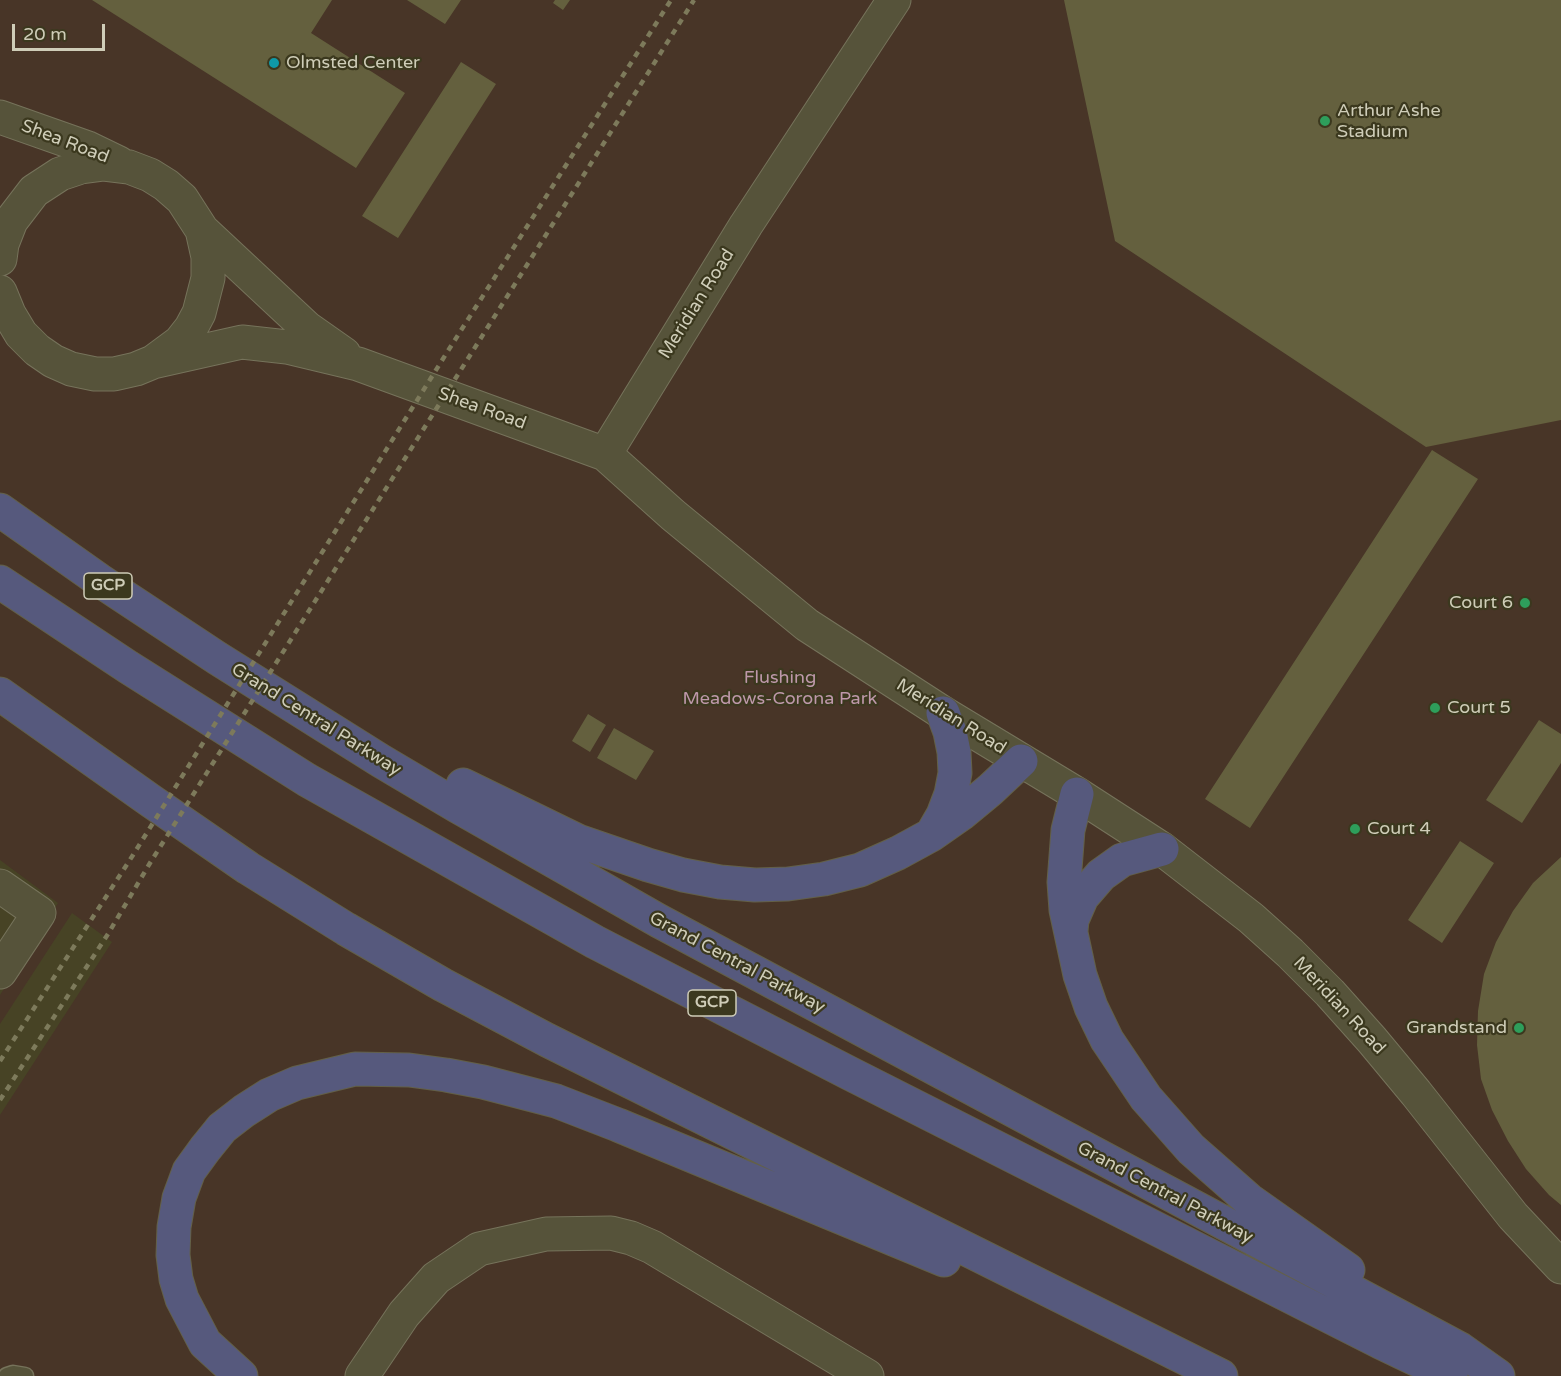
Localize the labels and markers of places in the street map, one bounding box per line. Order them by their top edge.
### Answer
place label: Olmsted Center [286,52,420,74]
marker: Olmsted Center [267,56,281,70]
place label: Arthur Ashe Stadium [1337,100,1441,142]
marker: Arthur Ashe Stadium [1318,114,1332,128]
place label: Court 6 [1449,592,1513,614]
marker: Court 6 [1518,596,1532,610]
place label: Court 5 [1447,697,1511,719]
marker: Court 5 [1428,701,1442,715]
place label: Court 4 [1367,818,1431,840]
marker: Court 4 [1348,822,1362,836]
place label: Grandstand [1406,1017,1507,1039]
marker: Grandstand [1512,1021,1526,1035]

